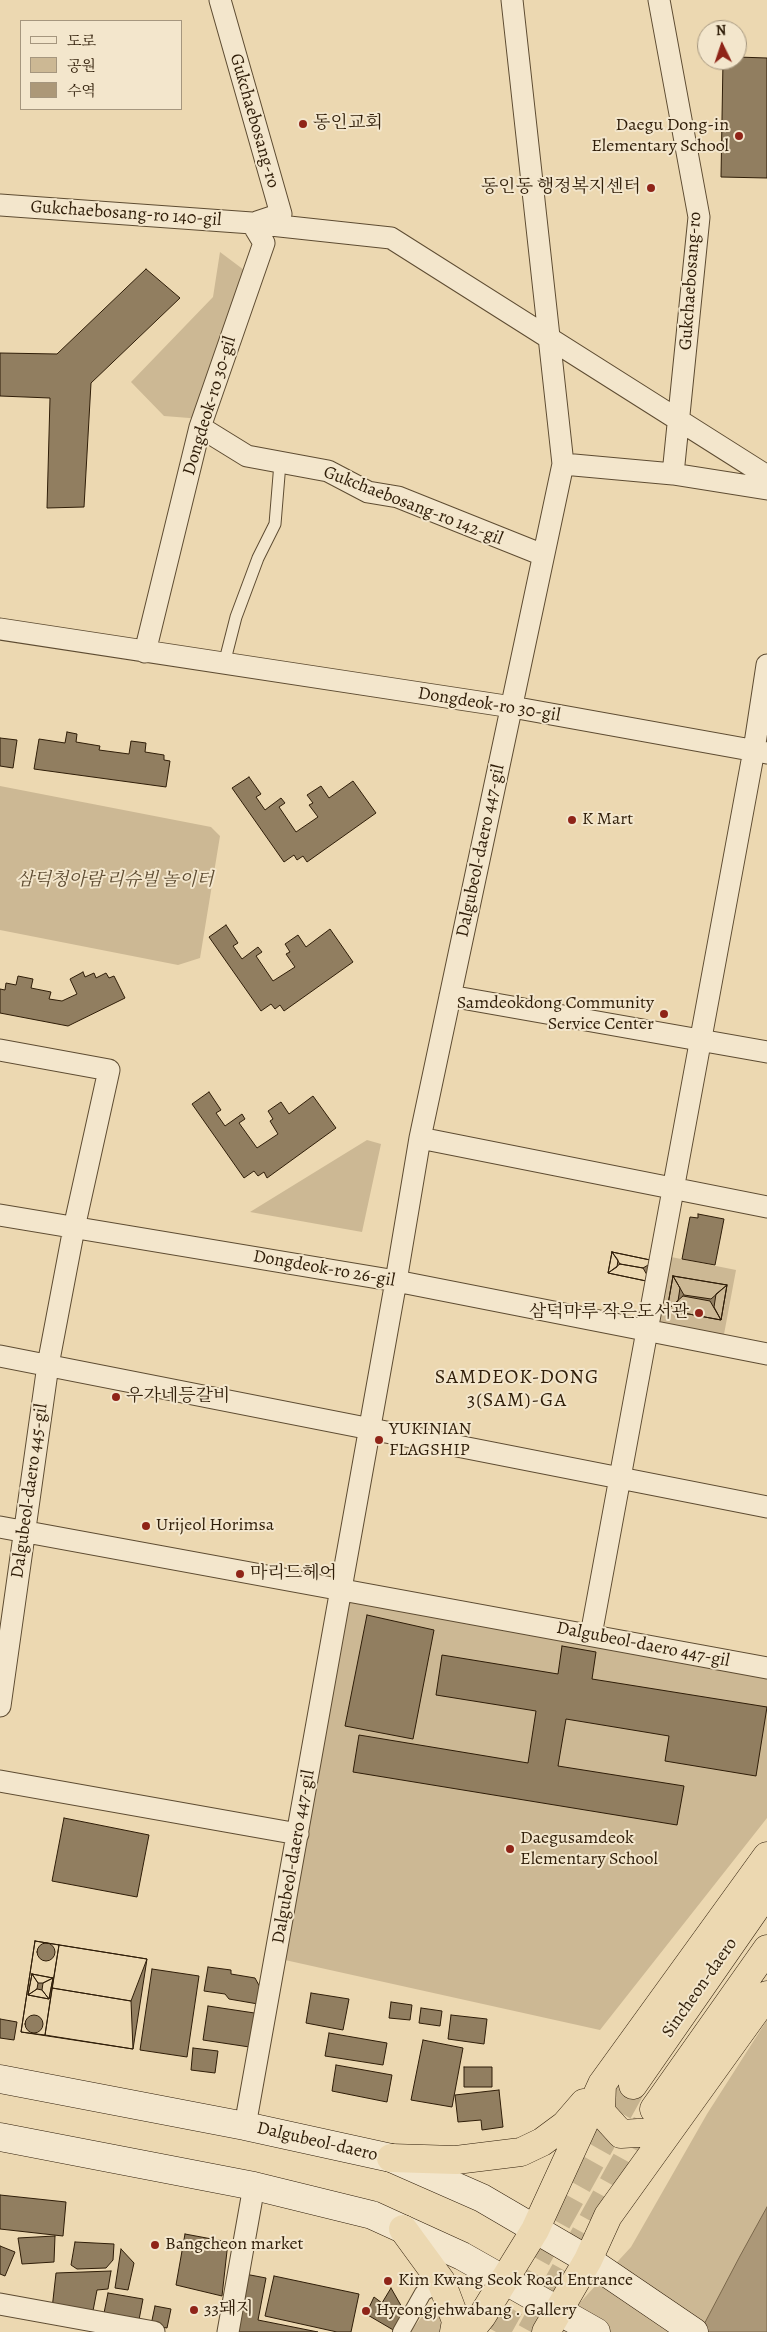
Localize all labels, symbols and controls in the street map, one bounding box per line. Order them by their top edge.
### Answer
legend [20,20,182,110]
north arrow [697,20,747,70]
text: N [715,21,727,40]
text: 도로 [67,31,96,51]
street label: Gukchaebosang-ro [224,51,284,191]
text: 공원 [67,56,96,76]
text: 수역 [67,81,96,101]
place label: 동인교회 [313,113,383,135]
place label: Daegu Dong-in Elementary School [591,115,729,158]
marker: 동인교회 [297,118,309,130]
marker: Daegu Dong-in Elementary School [733,130,745,142]
place label: 동인동 행정복지센터 [481,177,641,199]
marker: 동인동 행정복지센터 [645,182,657,194]
street label: Gukchaebosang-ro 140-gil [30,197,222,231]
street label: Gukchaebosang-ro [675,211,707,351]
street label: Dongdeok-ro 30-gil [179,334,241,478]
street label: Gukchaebosang-ro 142-gil [320,462,506,550]
street label: Dongdeok-ro 30-gil [416,683,562,727]
street label: Dalgubeol-daero 447-gil [452,763,510,939]
place label: K Mart [582,809,633,831]
marker: K Mart [566,814,578,826]
park label: 삼덕청아람 리슈빌 놀이터 [16,870,214,892]
place label: Samdeokdong Community Service Center [457,993,654,1036]
marker: Samdeokdong Community Service Center [658,1008,670,1020]
street label: Dongdeok-ro 26-gil [251,1246,397,1292]
place label: 삼덕마루 작은도서관 [529,1302,689,1324]
marker: 삼덕마루 작은도서관 [693,1307,705,1319]
district label: SAMDEOK-DONG 3(SAM)-GA [433,1366,601,1413]
place label: 우가네등갈비 [126,1386,230,1408]
marker: 우가네등갈비 [110,1391,122,1403]
street label: Dalgubeol-daero 445-gil [7,1402,53,1580]
place label: YUKINIAN FLAGSHIP [389,1419,471,1462]
marker: YUKINIAN FLAGSHIP [373,1434,385,1446]
place label: Urijeol Horimsa [156,1515,274,1537]
marker: Urijeol Horimsa [140,1520,152,1532]
place label: 마리드헤어 [250,1563,337,1585]
marker: 마리드헤어 [234,1568,246,1580]
street label: Dalgubeol-daero 447-gil [554,1618,732,1672]
street label: Dalgubeol-daero 447-gil [268,1768,320,1946]
place label: Daegusamdeok Elementary School [520,1828,658,1870]
marker: Daegusamdeok Elementary School [504,1843,516,1855]
street label: Sincheon-daero [658,1934,742,2042]
street label: Dalgubeol-daero [254,2118,380,2166]
place label: Bangcheon market [165,2234,304,2256]
marker: Bangcheon market [149,2239,161,2251]
place label: Kim Kwang Seok Road Entrance [398,2270,633,2292]
marker: Kim Kwang Seok Road Entrance [382,2275,394,2287]
place label: 33돼지 [204,2299,254,2321]
place label: Hyeongjehwabang . Gallery [376,2300,577,2322]
marker: 33돼지 [188,2304,200,2316]
marker: Hyeongjehwabang . Gallery [360,2305,372,2317]

